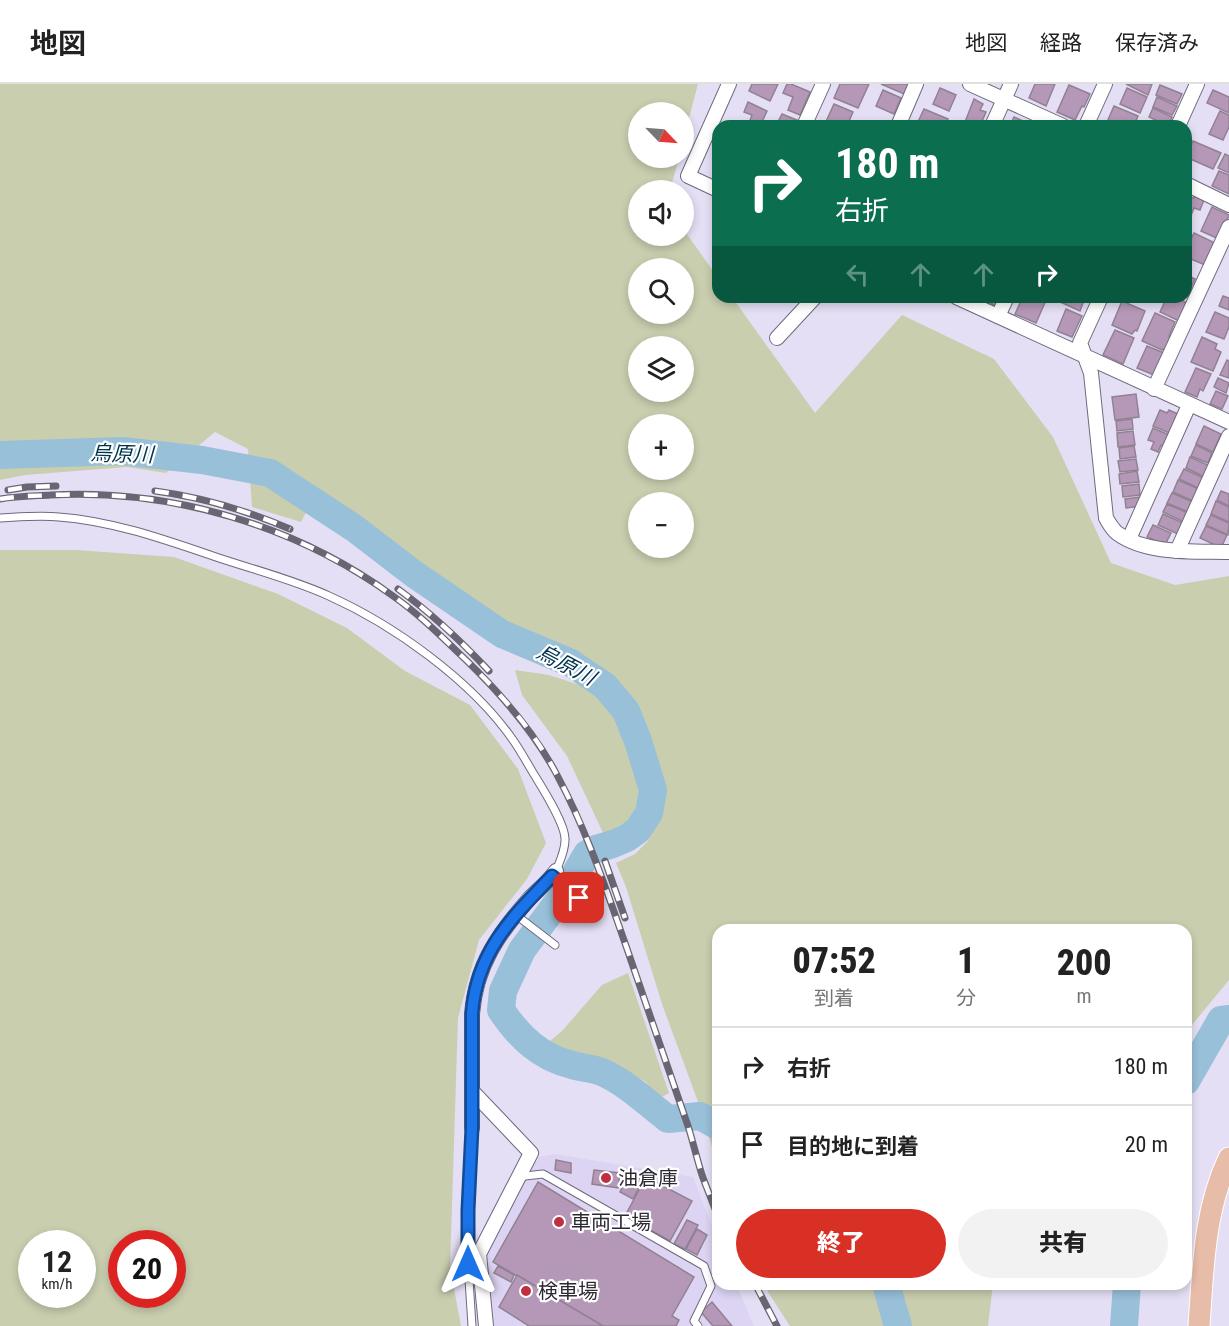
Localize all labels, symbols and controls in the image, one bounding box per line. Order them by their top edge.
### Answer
text: 地図 [30,27,86,60]
text: 地図 [965,31,1007,55]
text: 経路 [1040,31,1082,55]
text: 保存済み [1115,31,1199,55]
north arrow [628,102,694,168]
map controls [628,102,694,558]
text: 180 m [835,139,940,188]
icon: right [736,144,814,222]
button: sound [628,180,694,246]
text: 右折 [835,195,889,227]
button: search [628,258,694,324]
icon: left [841,258,874,291]
icon: ahead [904,258,937,291]
icon: ahead [967,258,1000,291]
icon: right [1030,258,1063,291]
button: layers [628,336,694,402]
button: + [628,414,694,480]
water label: 烏原川 [90,441,156,467]
button: − [628,492,694,558]
water label: 烏原川 [533,640,601,691]
pin [553,872,604,923]
icon: arrive [562,881,595,914]
text: 07:52 [792,940,876,982]
text: 1 [957,940,975,982]
text: 200 [1057,942,1112,984]
text: m [1077,984,1092,1008]
text: 到着 [814,986,854,1010]
text: 分 [956,986,976,1010]
icon: right [736,1050,769,1083]
text: 180 m [1114,1054,1168,1079]
text: 右折 [787,1056,831,1081]
icon: arrive [736,1128,769,1161]
text: 20 m [1125,1132,1168,1157]
text: 目的地に到着 [787,1134,919,1159]
place label: 油倉庫 [618,1166,678,1190]
marker: 油倉庫 [599,1171,613,1185]
button: 終了 [736,1209,946,1278]
button: 共有 [958,1209,1168,1278]
place label: 車両工場 [571,1210,651,1234]
marker: 車両工場 [552,1215,566,1229]
speed limit sign: 20 [108,1230,186,1308]
position arrow [436,1232,500,1296]
text: 12 [42,1244,72,1279]
text: km/h [42,1275,72,1293]
place label: 検車場 [538,1279,598,1303]
marker: 検車場 [519,1284,533,1298]

